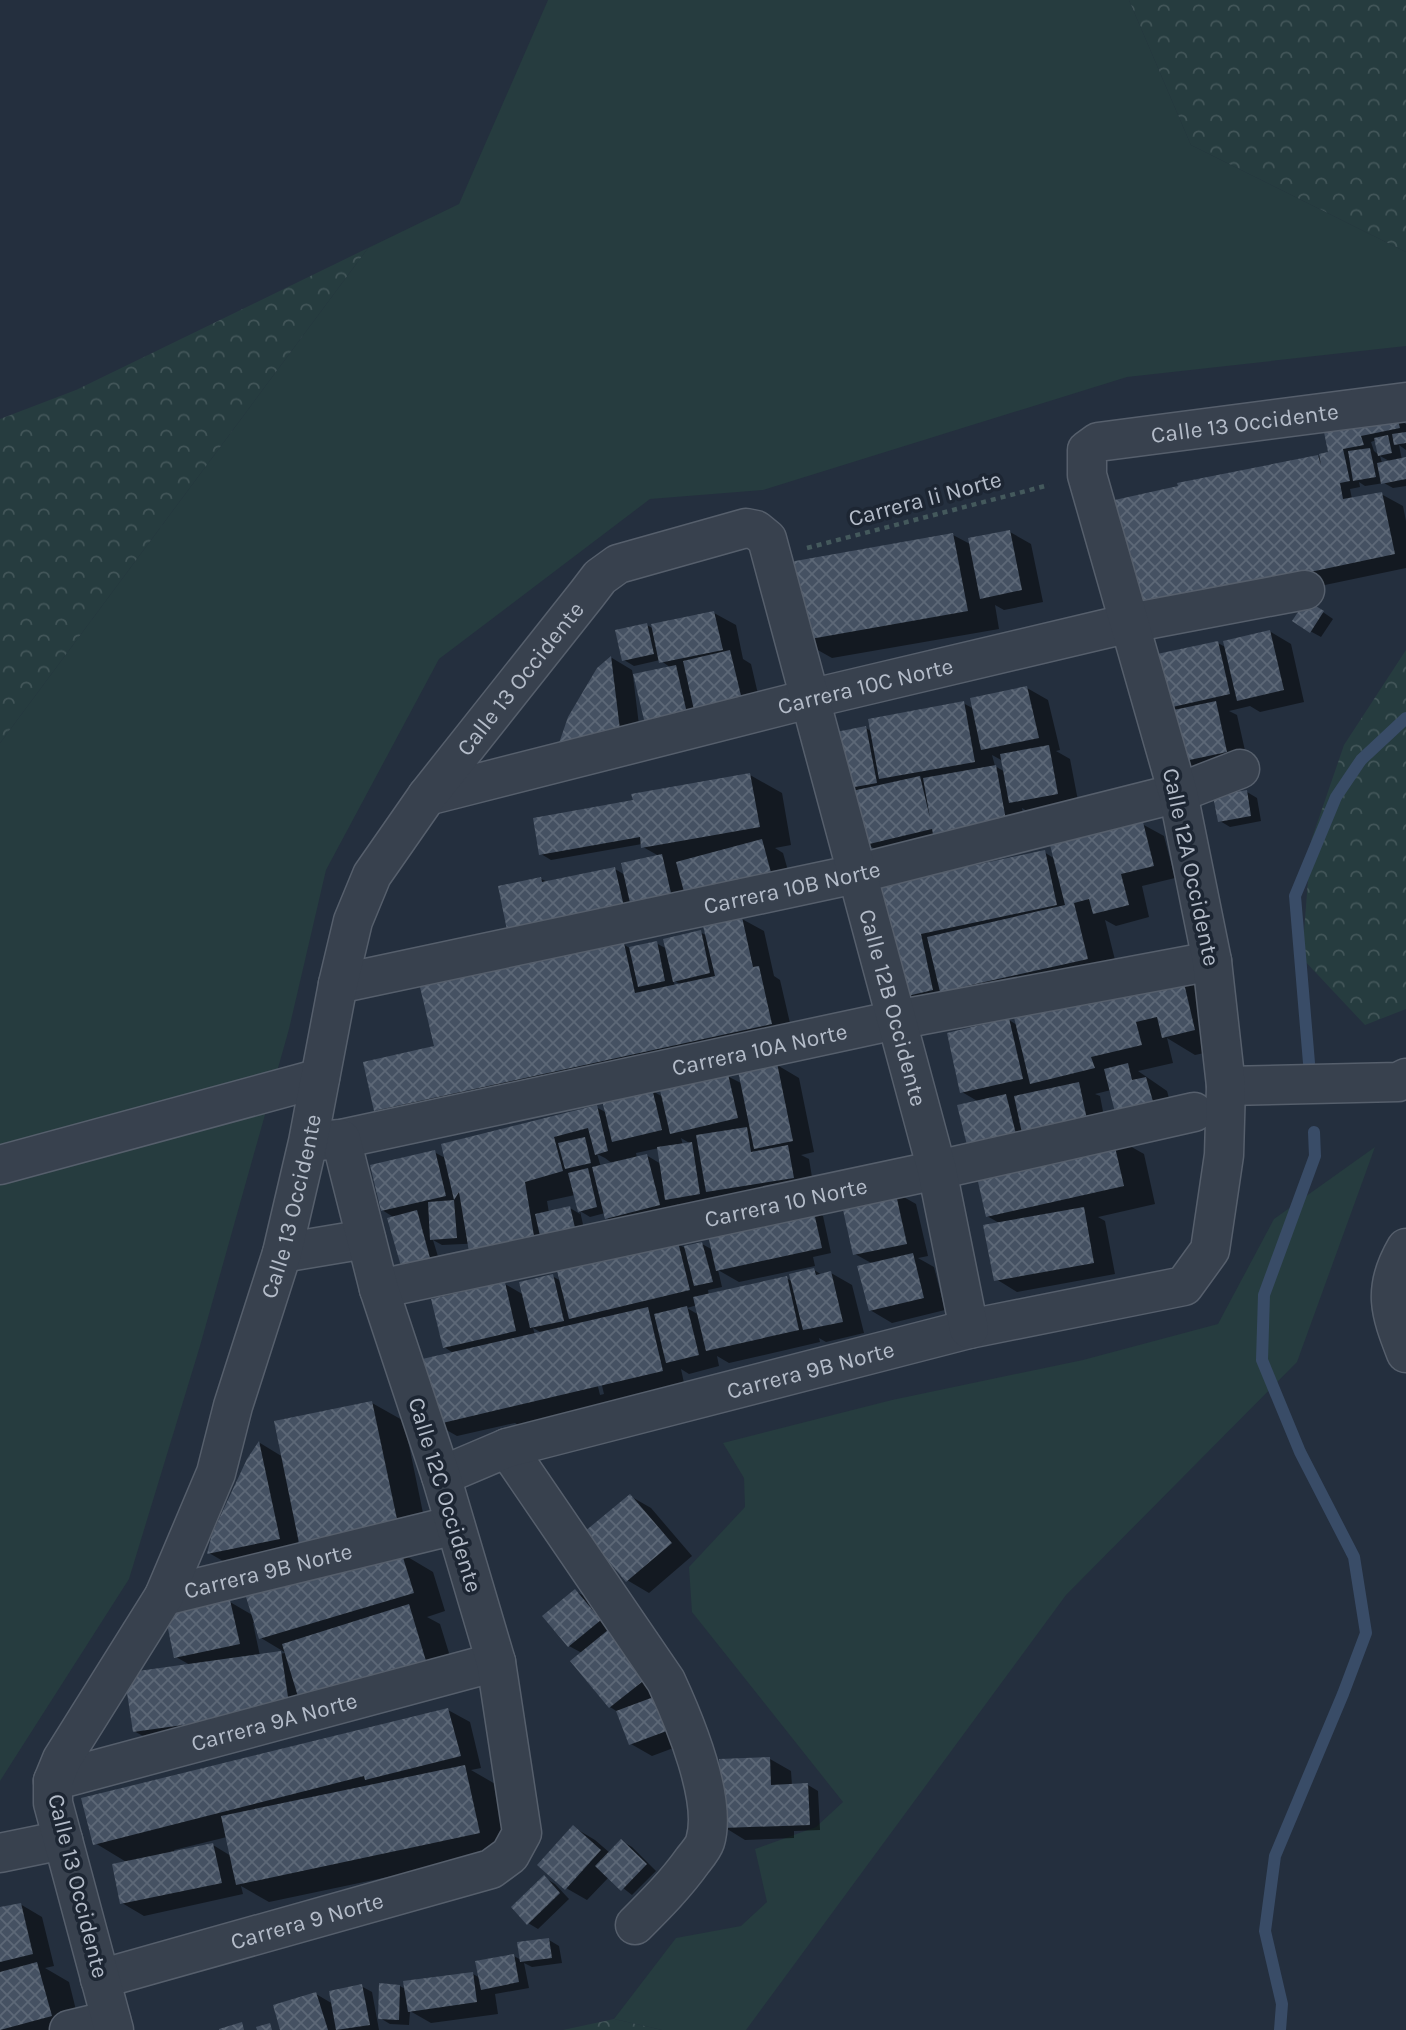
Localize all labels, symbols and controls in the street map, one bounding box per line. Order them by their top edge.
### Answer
street label: Calle 13 Occidente [1149,397,1340,448]
street label: Carrera Ii Norte [845,466,1005,532]
street label: Calle 13 Occidente [451,596,589,761]
street label: Carrera 10C Norte [775,652,956,720]
street label: Calle 12A Occidente [1157,766,1225,968]
street label: Carrera 10B Norte [701,855,883,920]
street label: Calle 12B Occidente [854,906,933,1109]
street label: Carrera 10A Norte [669,1017,850,1081]
street label: Calle 13 Occidente [255,1112,326,1302]
street label: Carrera 10 Norte [702,1172,870,1233]
street label: Carrera 9B Norte [724,1335,897,1404]
street label: Calle 12C Occidente [402,1394,488,1596]
street label: Carrera 9B Norte [181,1537,355,1604]
street label: Carrera 9A Norte [188,1686,360,1757]
street label: Calle 13 Occidente [42,1791,114,1981]
street label: Carrera 9 Norte [227,1886,386,1955]

